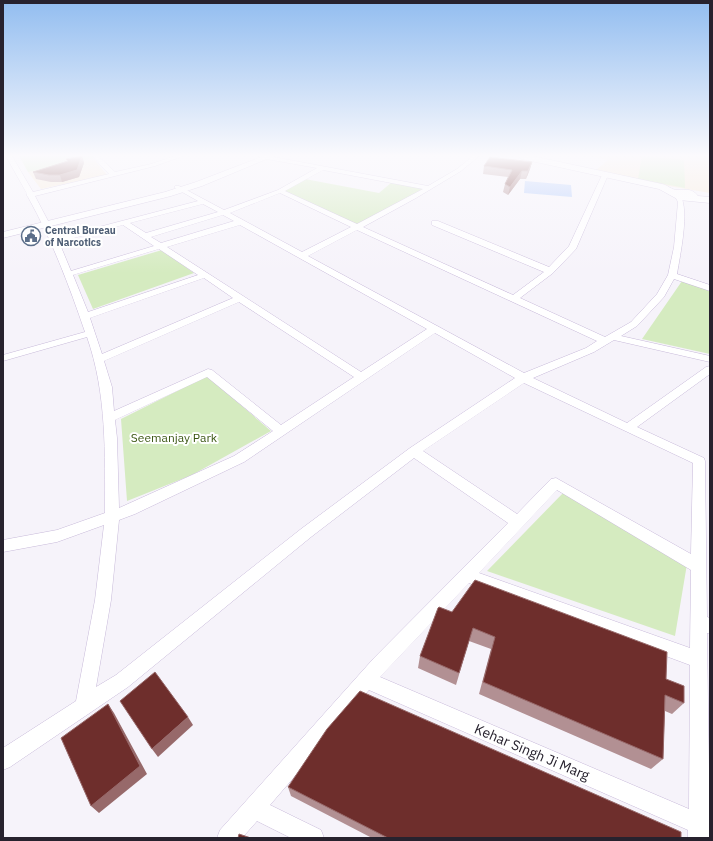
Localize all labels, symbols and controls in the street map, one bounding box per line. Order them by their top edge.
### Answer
place label: Central Bureau of Narcotics [45,224,116,249]
public building icon: Central Bureau of Narcotics [20,225,42,247]
park label: Seemanjay Park [131,430,218,445]
street label: Kehar Singh Ji Marg [472,720,593,785]

